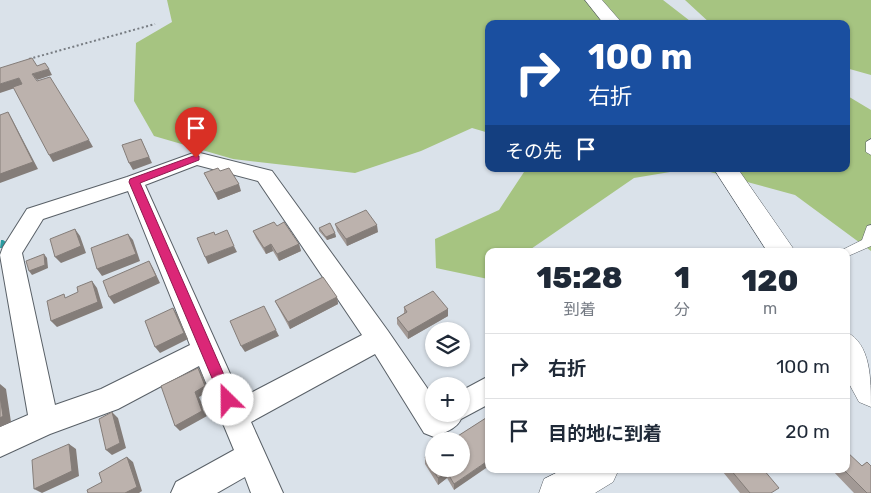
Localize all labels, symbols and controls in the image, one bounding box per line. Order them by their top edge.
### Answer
text: 100 m [588,36,693,78]
icon: right [505,40,570,105]
text: 右折 [588,83,632,110]
pin [175,107,217,158]
icon: arrive [182,114,210,142]
icon: arrive [572,135,600,163]
text: その先 [505,140,562,163]
text: 15:28 [536,260,623,296]
text: 1 [674,260,690,296]
text: 120 [741,263,799,299]
text: m [763,299,777,318]
text: 到着 [564,300,596,319]
text: 分 [674,300,690,319]
map controls [425,322,470,477]
button: layers [425,322,470,367]
icon: right [505,352,533,380]
text: 100 m [776,355,830,378]
text: 右折 [548,357,586,380]
position arrow [201,373,253,425]
button: + [425,377,470,422]
icon: arrive [505,417,533,445]
text: 20 m [785,420,830,443]
text: 目的地に到着 [548,422,662,445]
button: − [425,432,470,477]

